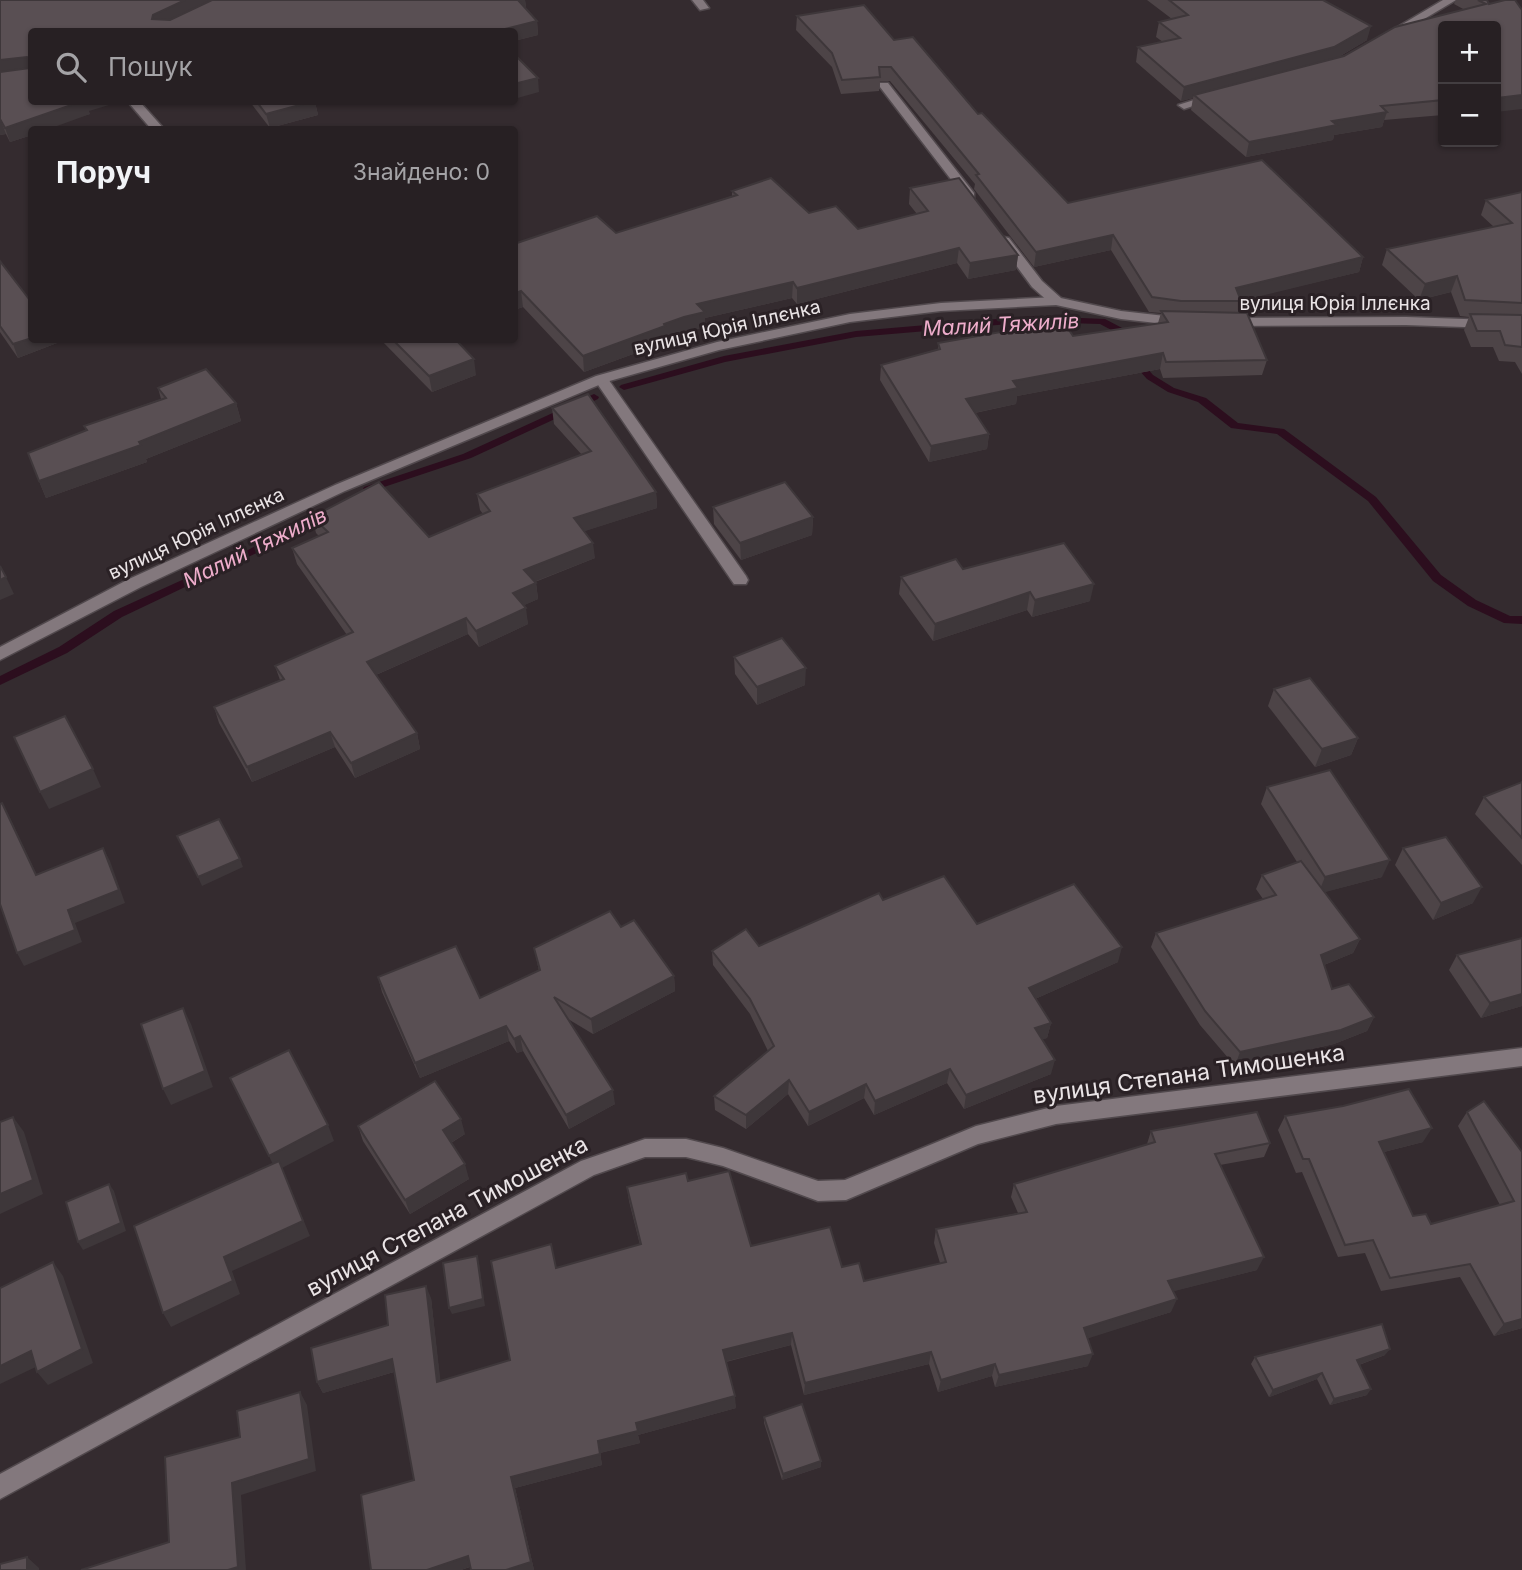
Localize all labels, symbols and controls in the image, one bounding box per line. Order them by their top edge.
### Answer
map controls [1438,21,1501,147]
button: + [1438,21,1501,84]
search box [28,28,518,105]
icon: search [52,48,90,86]
text: Пошук [108,51,193,82]
button: − [1438,84,1501,147]
text: Поруч [56,154,151,190]
text: Знайдено: 0 [353,158,490,186]
street label: вулиця Юрія Іллєнка [1239,292,1431,315]
street label: вулиця Юрія Іллєнка [631,295,823,360]
water label: Малий Тяжилів [922,308,1080,341]
street label: вулиця Юрія Іллєнка [105,483,288,584]
water label: Малий Тяжилів [179,502,331,593]
street label: вулиця Степана Тимошенка [1031,1038,1347,1110]
street label: вулиця Степана Тимошенка [302,1130,592,1302]

